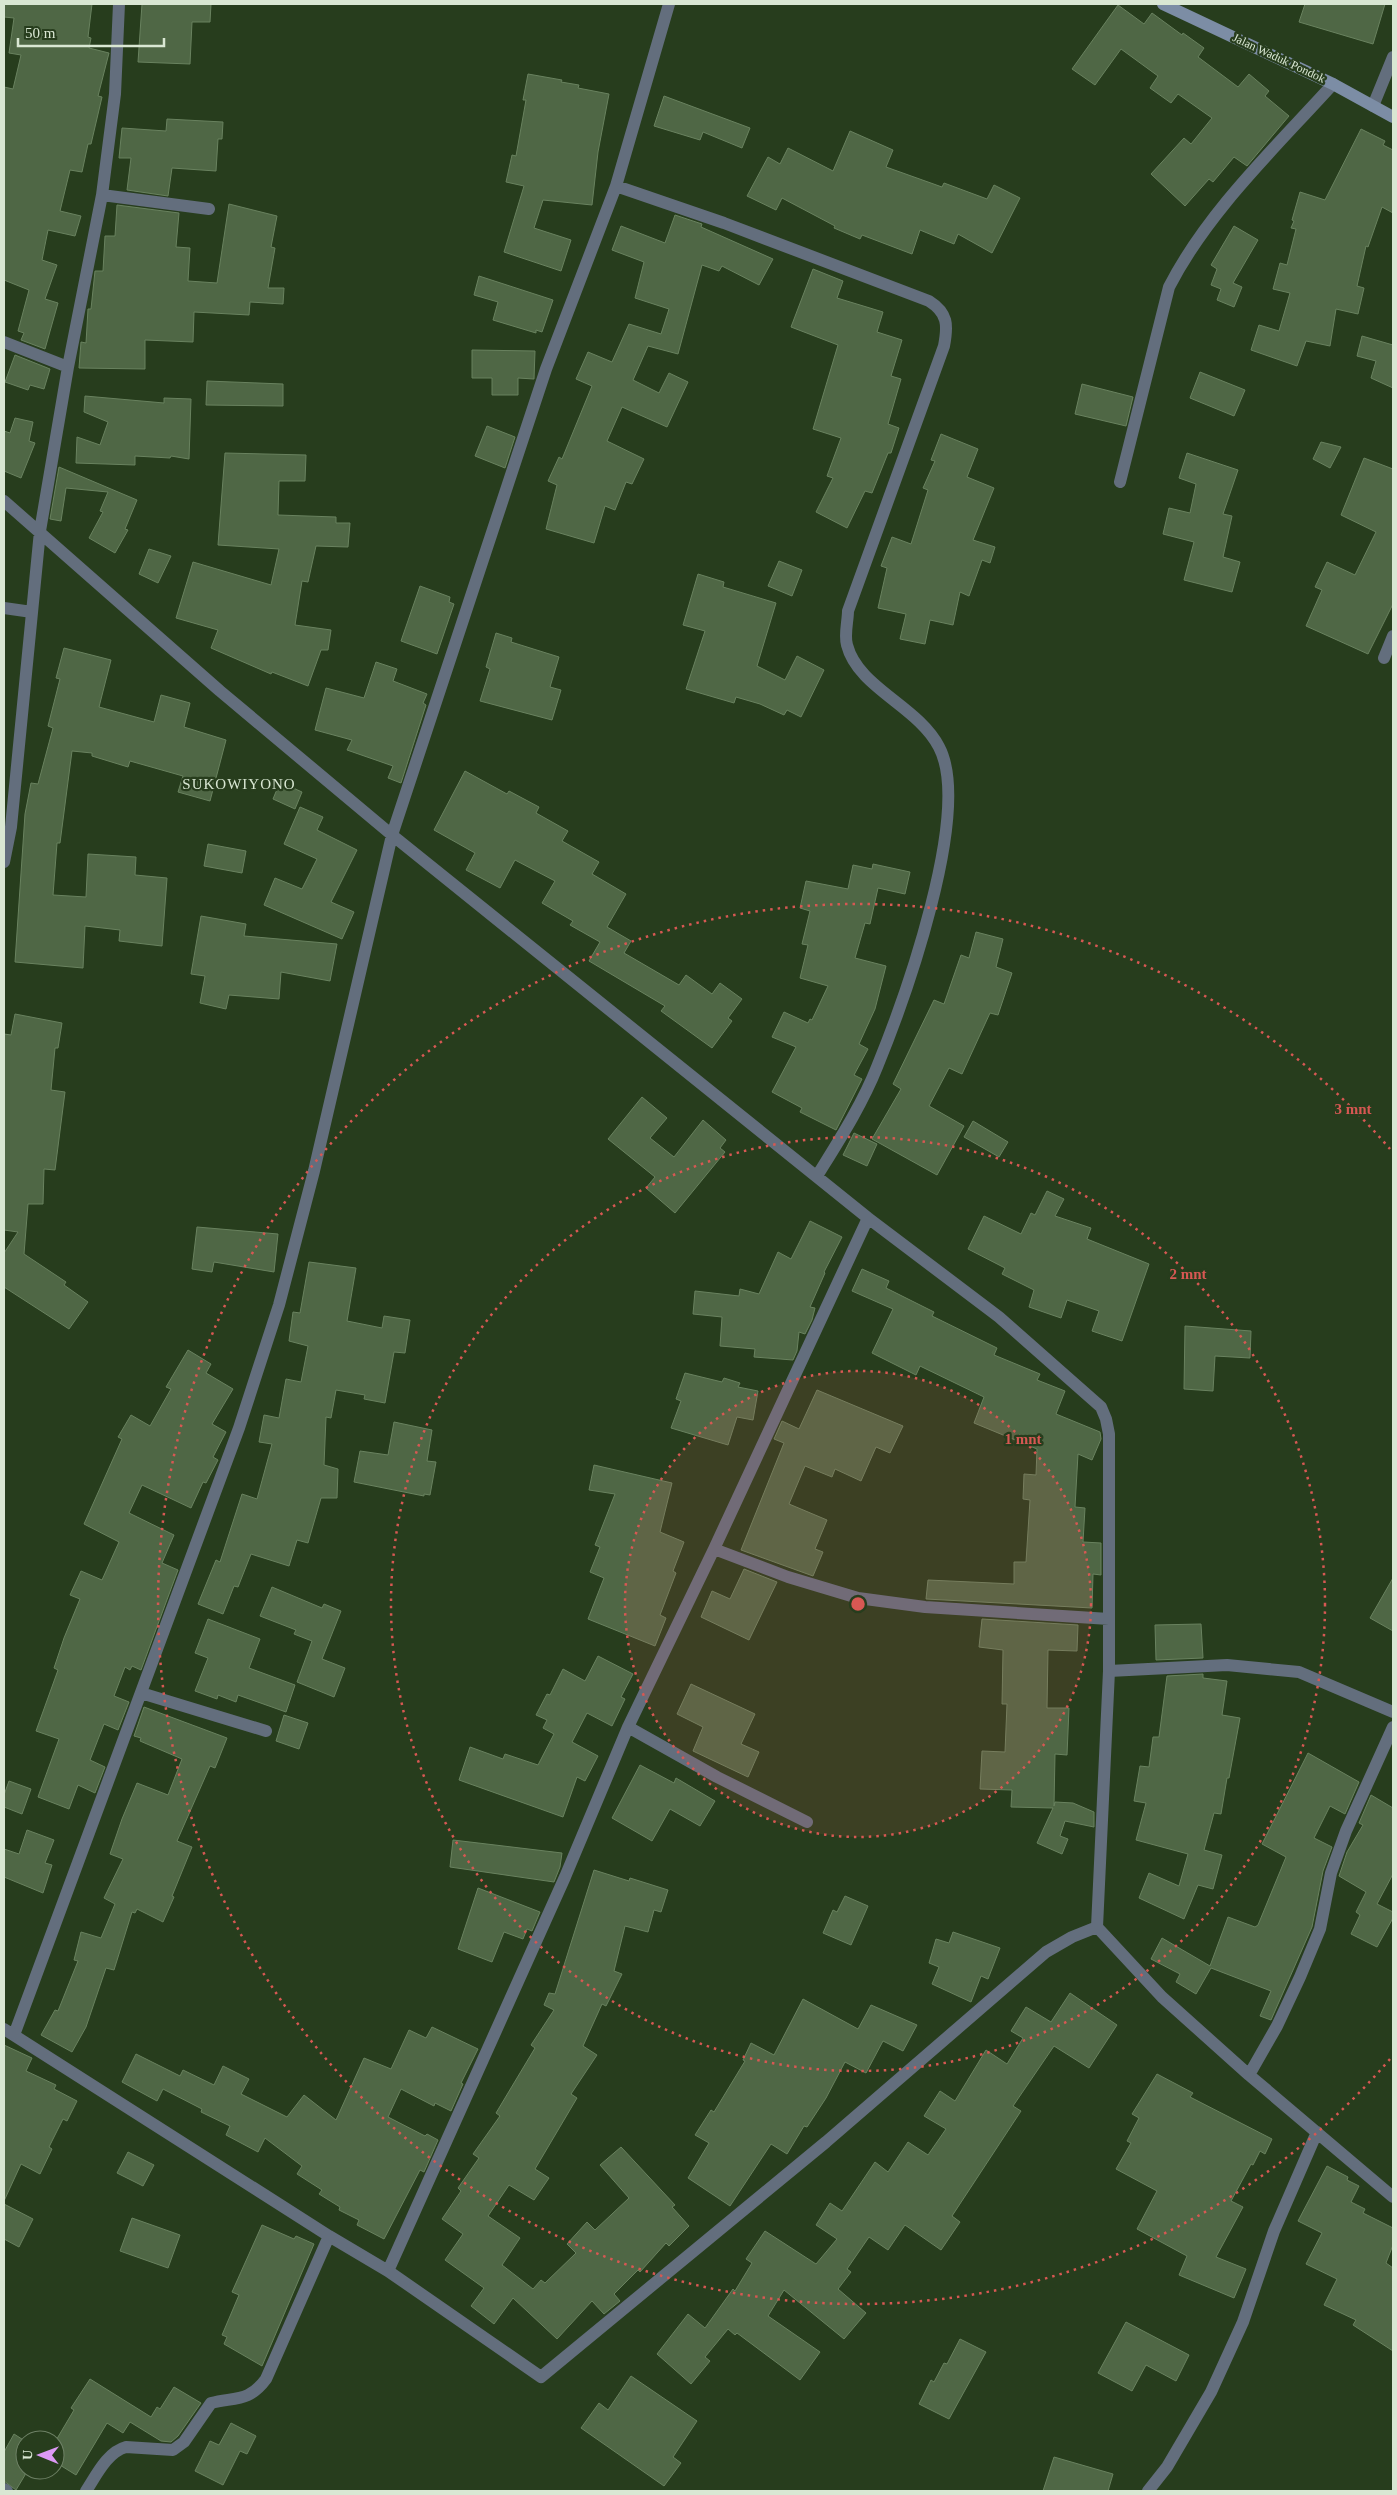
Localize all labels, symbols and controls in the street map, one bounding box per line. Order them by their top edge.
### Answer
scale bar [18,15,164,47]
text: 50 m [25,25,56,41]
street label: Jalan Waduk Pondok [1230,30,1328,86]
district label: SUKOWIYONO [182,776,296,792]
text: 3 mnt [1334,1101,1372,1117]
text: 2 mnt [1169,1266,1207,1282]
text: 1 mnt [1004,1431,1042,1447]
centre of rings [849,1595,867,1613]
north arrow [15,2430,65,2480]
text: U [20,2450,35,2460]

